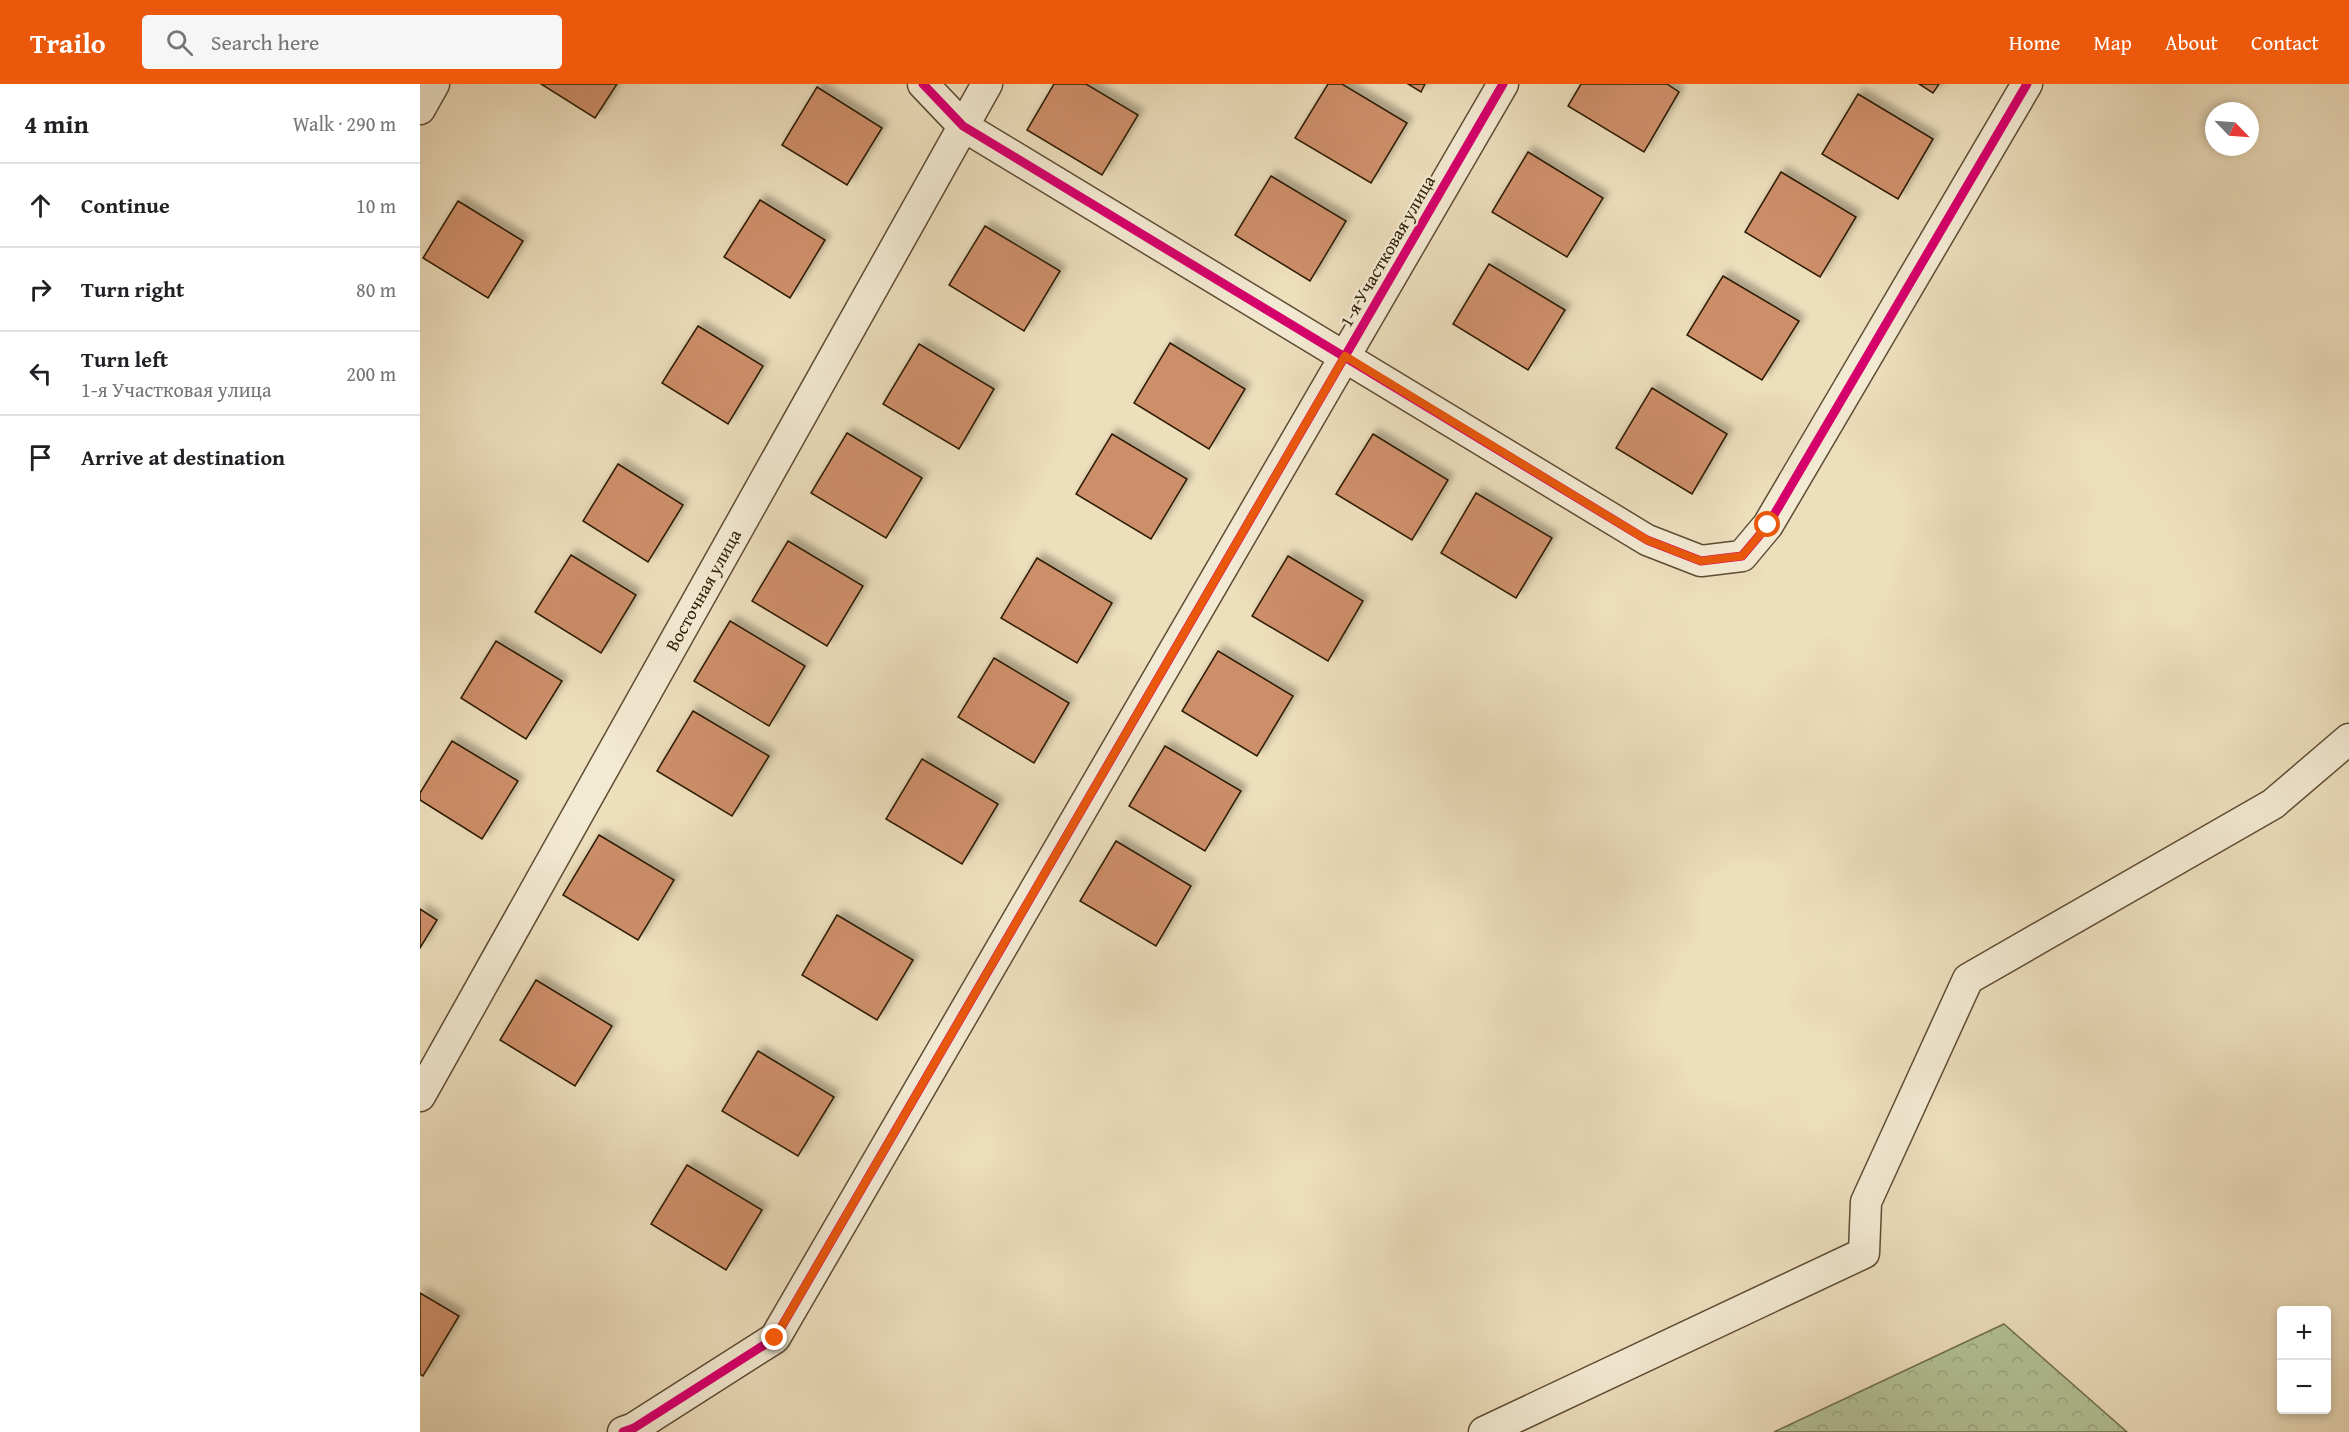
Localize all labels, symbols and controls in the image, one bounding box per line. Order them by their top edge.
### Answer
search box [142,15,562,69]
text: Trailo [30,22,106,63]
icon: search [163,26,196,59]
text: Search here [211,26,319,58]
text: Home [2009,27,2060,58]
text: Map [2093,27,2132,58]
text: About [2165,27,2218,58]
text: Contact [2251,27,2319,58]
north arrow [2205,102,2259,156]
text: 4 min [24,104,89,143]
text: Walk · 290 m [293,109,396,138]
street label: 1-я Участковая улица [1332,170,1442,332]
icon: ahead [24,189,57,222]
text: Continue [81,189,170,221]
text: 10 m [356,191,396,220]
icon: right [24,273,57,306]
text: Turn right [81,273,184,305]
text: 80 m [356,275,396,304]
text: Turn left [81,343,168,375]
icon: left [24,357,57,390]
text: 200 m [346,359,396,388]
text: 1-я Участковая улица [81,375,271,404]
icon: arrive [24,441,57,474]
text: Arrive at destination [81,441,285,473]
route start [1754,511,1780,537]
street label: Восточная улица [658,524,748,656]
map controls [2277,1306,2331,1414]
button: + [2277,1306,2331,1360]
route end [761,1324,787,1350]
button: − [2277,1360,2331,1414]

